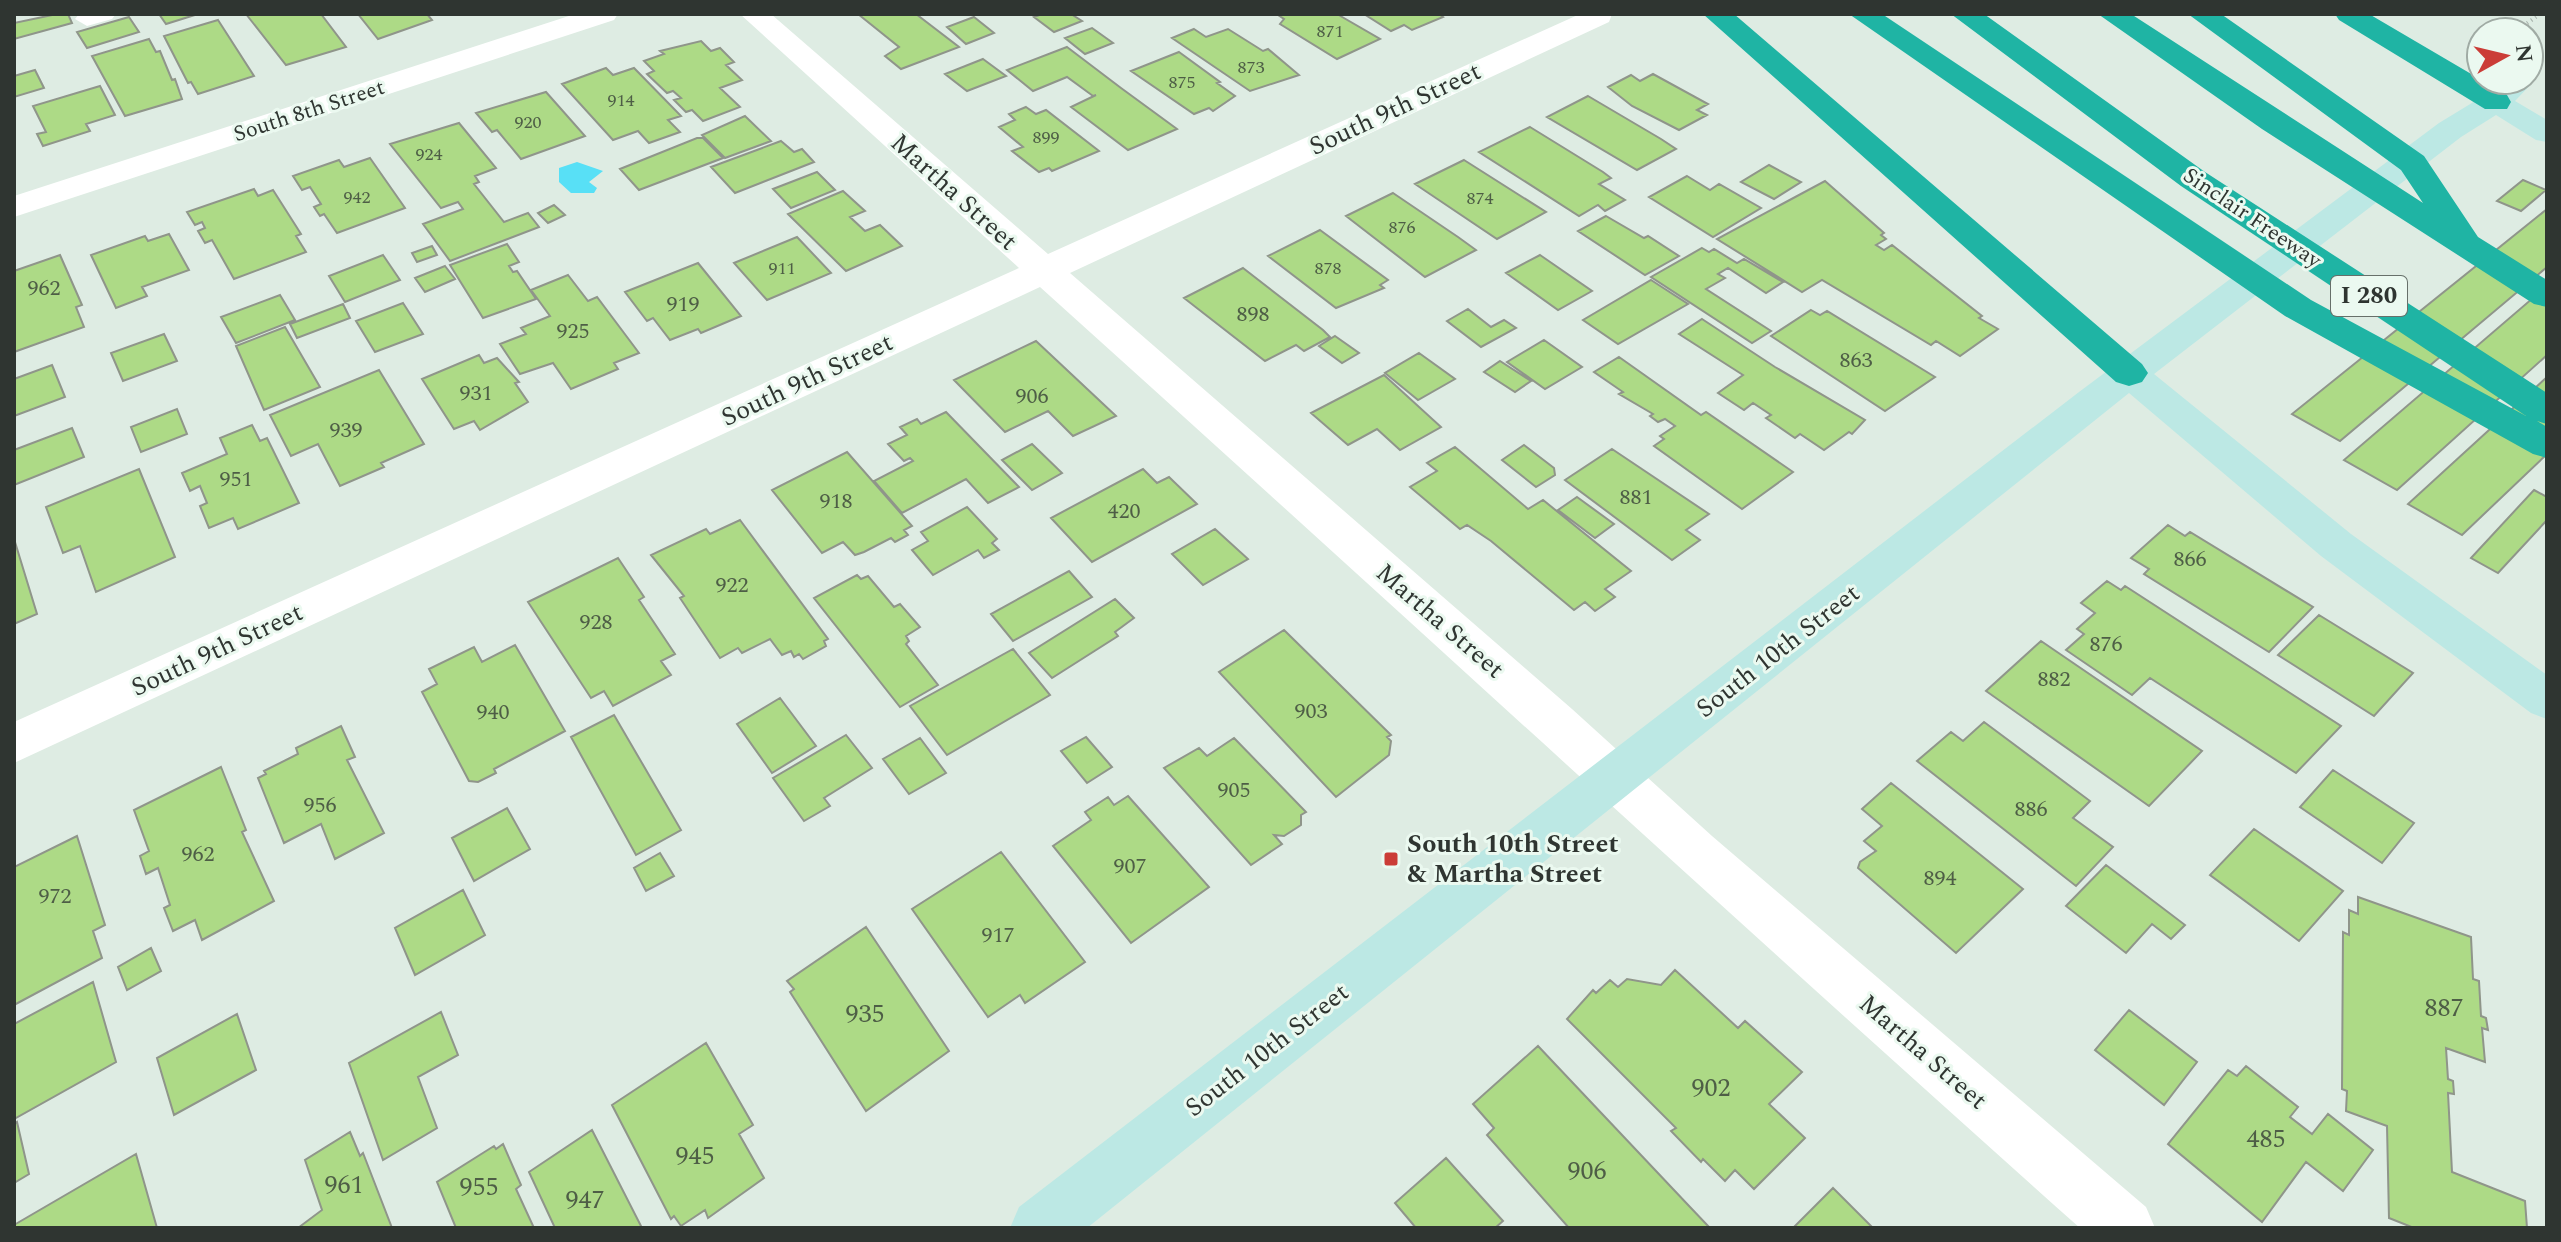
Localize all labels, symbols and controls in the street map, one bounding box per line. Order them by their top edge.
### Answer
north arrow [2465,16,2545,96]
house number: 871 [1317,18,1344,45]
text: N [2506,42,2541,65]
street label: South 9th Street [1302,52,1488,166]
house number: 873 [1238,54,1265,81]
house number: 875 [1169,69,1196,96]
street label: South 8th Street [229,71,389,151]
house number: 914 [608,87,635,114]
house number: 920 [515,109,542,136]
street label: Martha Street [881,124,1027,260]
house number: 899 [1033,124,1060,151]
house number: 924 [416,141,443,168]
street label: Sinclair Freeway [2176,159,2329,277]
house number: 942 [344,184,371,211]
house number: 874 [1467,185,1494,212]
house number: 876 [1389,214,1416,241]
house number: 911 [769,255,796,282]
house number: 878 [1315,255,1342,282]
house number: 962 [27,272,61,305]
road number: I 280 [2331,276,2407,316]
house number: 919 [666,288,700,321]
house number: 898 [1236,298,1270,331]
house number: 925 [556,315,590,348]
street label: South 9th Street [714,323,900,437]
house number: 863 [1839,344,1873,377]
house number: 931 [459,377,493,410]
house number: 906 [1015,380,1049,413]
house number: 939 [329,414,363,447]
house number: 951 [219,463,253,496]
house number: 881 [1619,481,1653,514]
house number: 918 [819,485,853,518]
house number: 420 [1107,495,1141,528]
house number: 866 [2173,543,2207,576]
street label: Martha Street [1367,554,1513,688]
house number: 922 [715,569,749,602]
street label: South 10th Street [1687,574,1869,728]
street label: South 9th Street [124,593,310,707]
house number: 928 [579,606,613,639]
house number: 876 [2089,628,2123,661]
house number: 882 [2037,663,2071,696]
house number: 903 [1294,695,1328,728]
house number: 940 [476,696,510,729]
house number: 905 [1217,774,1251,807]
house number: 956 [303,789,337,822]
house number: 886 [2014,793,2048,826]
place label: South 10th Street & Martha Street [1407,824,1618,894]
house number: 962 [181,838,215,871]
house number: 907 [1113,850,1147,883]
marker: South 10th Street & Martha Street [1382,850,1400,868]
house number: 894 [1923,862,1957,895]
house number: 972 [38,880,72,913]
house number: 917 [981,919,1015,952]
street label: South 10th Street [1176,973,1358,1127]
street label: Martha Street [1850,985,1996,1119]
house number: 887 [2424,988,2464,1028]
house number: 935 [845,994,885,1034]
house number: 902 [1691,1068,1731,1108]
house number: 485 [2246,1119,2286,1159]
house number: 945 [675,1136,715,1176]
house number: 906 [1567,1151,1607,1191]
house number: 961 [324,1165,364,1205]
house number: 955 [459,1167,499,1207]
house number: 947 [565,1180,605,1220]

